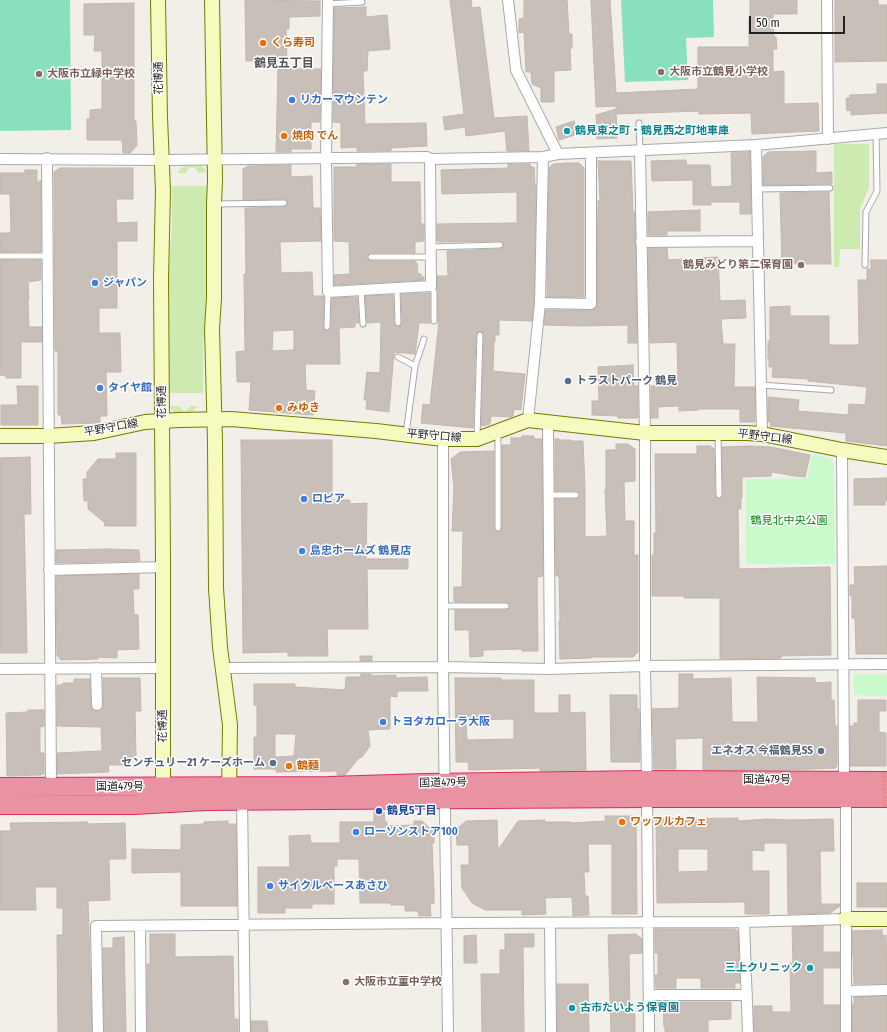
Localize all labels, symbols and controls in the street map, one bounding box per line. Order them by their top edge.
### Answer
scale bar [751,8,847,34]
text: 50 m [756,16,780,30]
place label: くら寿司 [271,36,315,50]
marker: くら寿司 [258,38,268,48]
district label: 鶴見五丁目 [254,57,314,71]
street label: 花博通 [152,61,166,95]
place label: 大阪市立鶴見小学校 [669,65,768,79]
place label: 大阪市立緑中学校 [47,67,135,81]
marker: 大阪市立鶴見小学校 [656,67,666,77]
marker: 大阪市立緑中学校 [34,69,44,79]
place label: リカーマウンテン [300,93,388,107]
marker: リカーマウンテン [287,95,297,105]
place label: 鶴見東之町・鶴見西之町地車庫 [575,124,729,138]
marker: 鶴見東之町・鶴見西之町地車庫 [562,126,572,136]
place label: 焼肉 でん [292,129,338,143]
marker: 焼肉 でん [279,131,289,141]
place label: 鶴見みどり第二保育園 [683,258,793,272]
marker: 鶴見みどり第二保育園 [796,260,806,270]
place label: ジャパン [103,276,147,290]
marker: ジャパン [90,278,100,288]
place label: トラストパーク 鶴見 [576,374,677,388]
marker: トラストパーク 鶴見 [563,376,573,386]
place label: タイヤ館 [108,381,152,395]
marker: タイヤ館 [95,383,105,393]
street label: 花博通 [155,386,169,418]
place label: みゆき [287,401,320,415]
marker: みゆき [274,403,284,413]
street label: 平野守口線 [83,417,139,439]
street label: 平野守口線 [406,427,462,445]
street label: 平野守口線 [737,427,793,447]
place label: ロピア [312,492,345,506]
marker: ロピア [299,494,309,504]
park label: 鶴見北中央公園 [751,514,827,528]
place label: 島忠ホームズ 鶴見店 [310,544,411,558]
marker: 島忠ホームズ 鶴見店 [297,546,307,556]
street label: 花博通 [156,710,170,742]
place label: トヨタカローラ大阪 [391,715,490,729]
marker: トヨタカローラ大阪 [378,717,388,727]
place label: エネオス 今福鶴見SS [711,744,813,758]
marker: エネオス 今福鶴見SS [816,746,826,756]
place label: センチュリー21 ケーズホーム [121,756,265,770]
marker: センチュリー21 ケーズホーム [268,758,278,768]
place label: 鶴麺 [297,759,319,773]
marker: 鶴麺 [284,761,294,771]
street label: 国道479号 [743,773,791,787]
street label: 国道479号 [419,776,467,790]
street label: 国道479号 [96,780,144,794]
place label: 鶴見5丁目 [387,804,436,818]
marker: 鶴見5丁目 [374,806,384,816]
place label: ワッフルカフェ [630,815,707,829]
marker: ワッフルカフェ [617,817,627,827]
place label: ローソンストア100 [364,825,458,839]
marker: ローソンストア100 [351,827,361,837]
place label: サイクルベースあさひ [278,879,388,893]
marker: サイクルベースあさひ [265,881,275,891]
place label: 三上クリニック [725,961,802,975]
marker: 三上クリニック [805,963,815,973]
place label: 大阪市立菫中学校 [354,975,442,989]
marker: 大阪市立菫中学校 [341,977,351,987]
place label: 古市たいよう保育園 [580,1001,679,1015]
marker: 古市たいよう保育園 [567,1003,577,1013]

